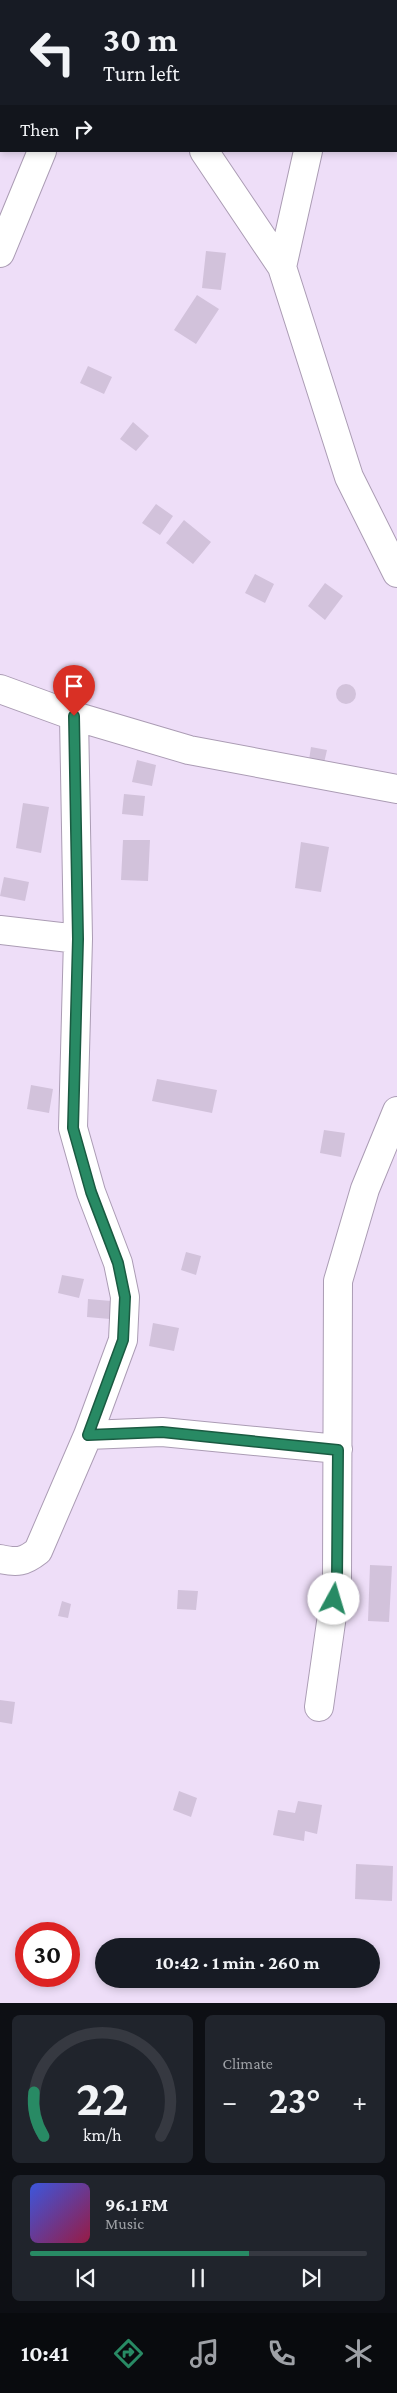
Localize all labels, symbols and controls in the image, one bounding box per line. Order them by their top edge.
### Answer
icon: left [20,20,85,85]
text: 30 m [103,20,178,59]
text: Turn left [103,61,180,86]
icon: right [69,115,97,143]
text: Then [20,119,59,140]
pin [53,665,95,716]
icon: arrive [60,672,88,700]
position arrow [307,1572,359,1624]
speed limit sign: 30 [15,1922,80,1987]
text: 10:42 · 1 min · 260 m [156,1952,319,1973]
text: Climate [223,2055,273,2072]
text: 22 [76,2068,128,2126]
text: 23° [269,2079,321,2121]
text: − [223,2086,237,2117]
text: + [352,2086,367,2117]
text: km/h [83,2125,122,2145]
text: 96.1 FM [105,2194,168,2215]
text: Music [105,2215,144,2232]
icon: previous [72,2264,100,2292]
icon: pause [184,2264,212,2292]
icon: next [297,2264,325,2292]
icon: directions [111,2336,146,2371]
icon: music [187,2336,222,2371]
icon: phone [264,2336,299,2371]
icon: climate [341,2336,376,2371]
text: 10:41 [21,2341,69,2366]

